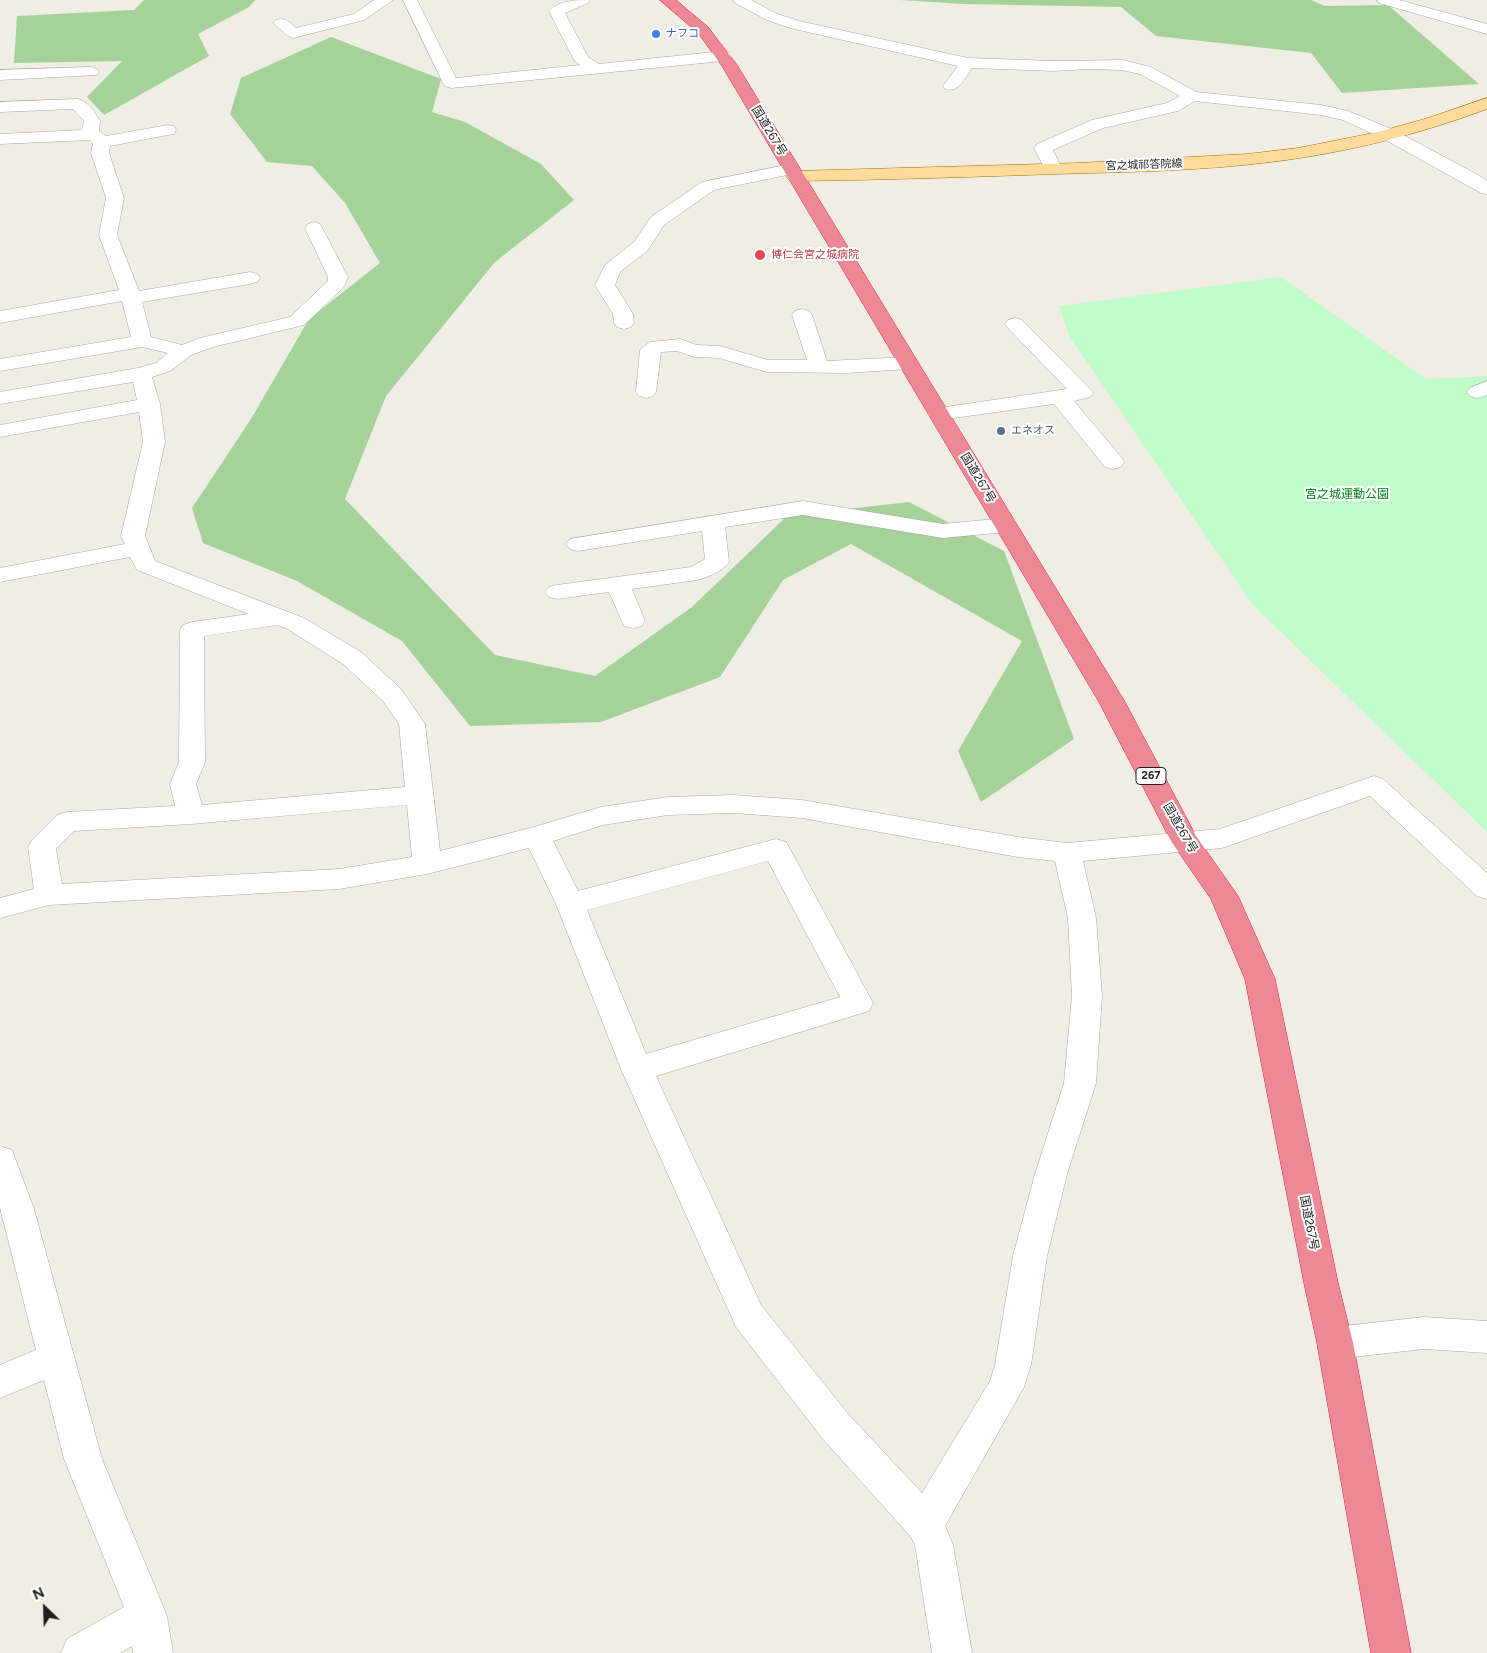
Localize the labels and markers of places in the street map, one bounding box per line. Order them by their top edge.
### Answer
place label: ナフコ [666,27,699,41]
marker: ナフコ [650,28,662,40]
marker: 博仁会宮之城病院 [753,248,767,262]
place label: 博仁会宮之城病院 [771,248,859,262]
place label: エネオス [1011,424,1055,438]
marker: エネオス [995,425,1007,437]

